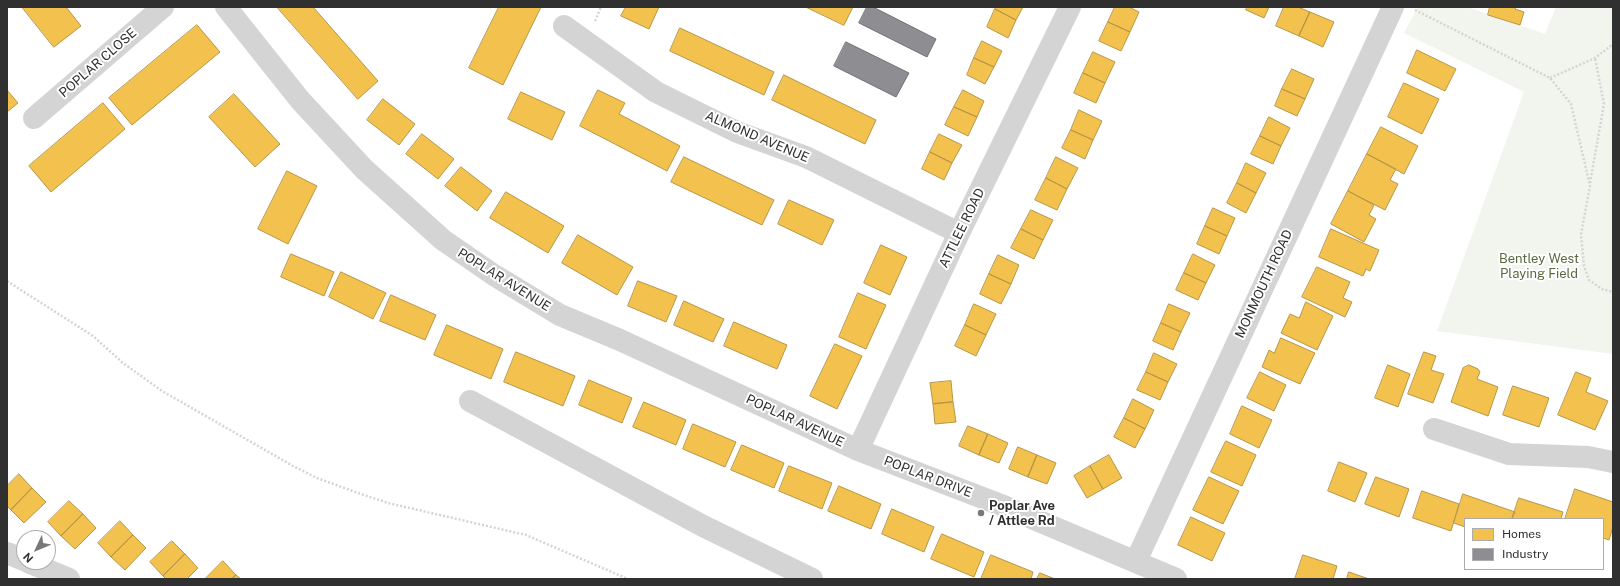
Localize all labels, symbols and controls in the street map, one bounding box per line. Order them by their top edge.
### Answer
street label: POPLAR CLOSE [56,25,140,101]
street label: ALMOND AVENUE [703,108,811,166]
street label: ATTLEE ROAD [936,186,988,270]
street label: MONMOUTH ROAD [1232,227,1296,341]
street label: POPLAR AVENUE [455,245,553,315]
park label: Bentley West Playing Field [1499,251,1579,282]
street label: POPLAR AVENUE [743,391,847,451]
street label: POPLAR DRIVE [882,453,974,501]
place label: Poplar Ave / Attlee Rd [989,498,1055,529]
marker: Poplar Ave / Attlee Rd [976,508,986,518]
legend [1464,518,1604,570]
text: Homes [1502,527,1541,541]
north arrow [16,530,56,570]
text: Industry [1502,547,1548,561]
text: N [21,550,35,565]

